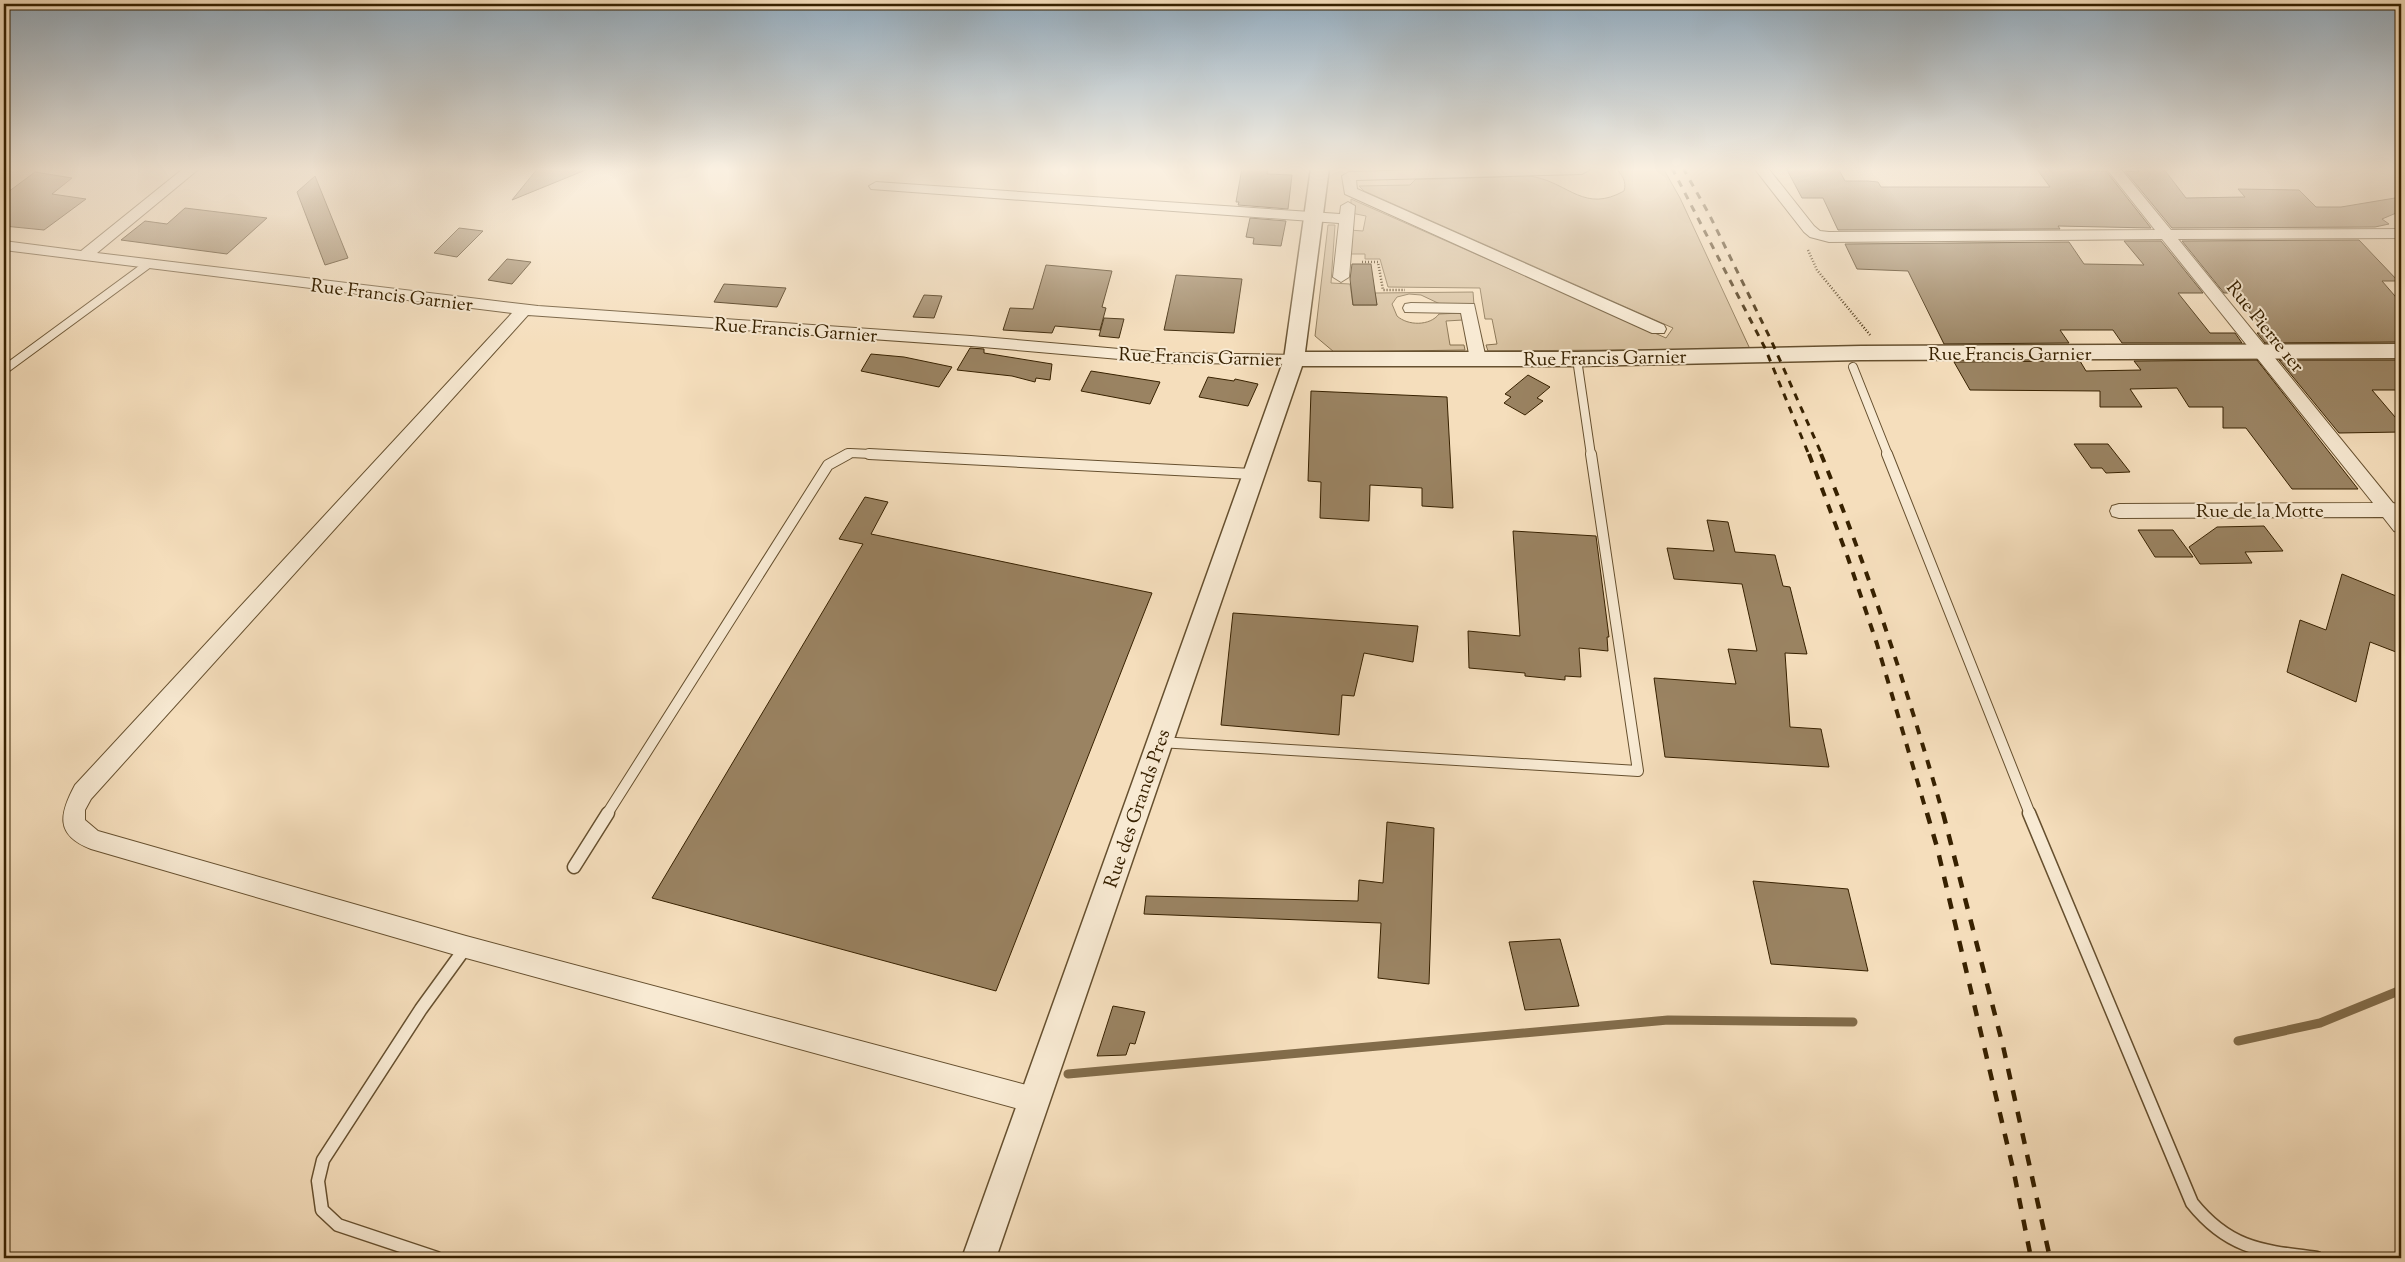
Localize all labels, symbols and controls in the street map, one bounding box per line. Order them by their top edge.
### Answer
street label: Rue Francis Garnier [309,273,474,320]
street label: Rue Pierre 1er [2219,276,2309,379]
street label: Rue Francis Garnier [713,312,878,351]
street label: Rue Francis Garnier [1118,342,1282,375]
street label: Rue Francis Garnier [1928,342,2092,369]
street label: Rue Francis Garnier [1523,345,1687,374]
street label: Rue de la Motte [2196,499,2324,526]
street label: Rue des Grands Pres [1099,726,1178,892]

